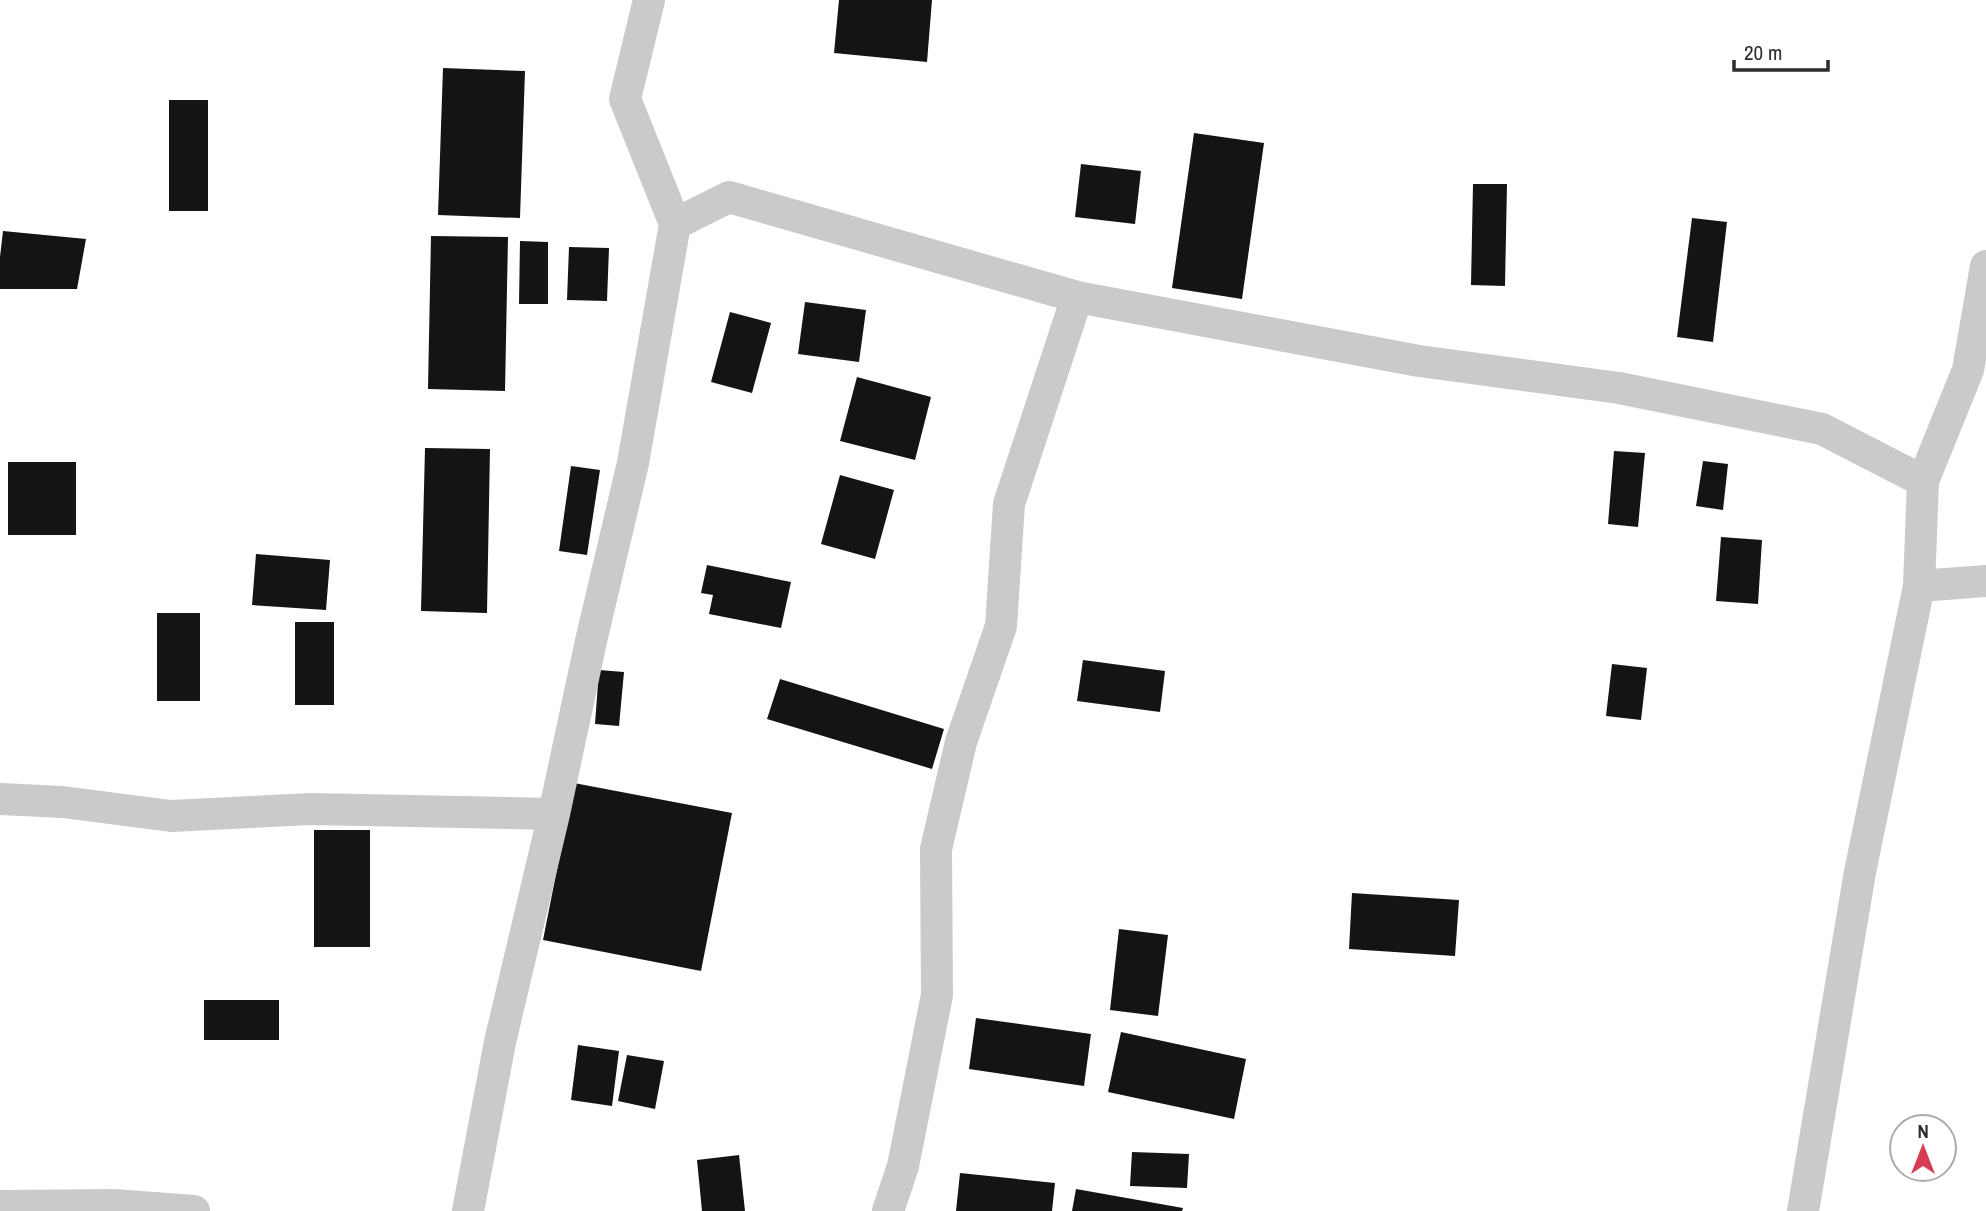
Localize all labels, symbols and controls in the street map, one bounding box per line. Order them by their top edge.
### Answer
scale bar [1734,28,1828,72]
text: 20 m [1744,38,1782,67]
north arrow [1888,1113,1958,1183]
text: N [1917,1118,1929,1144]

